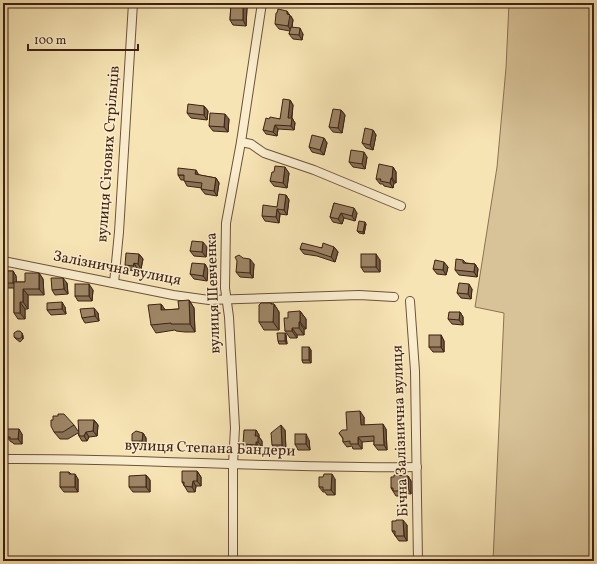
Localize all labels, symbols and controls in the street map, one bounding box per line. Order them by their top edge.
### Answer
scale bar [28,26,138,52]
text: 100 m [34,33,67,49]
street label: вулиця Січових Стрільців [92,65,126,243]
street label: вулиця Шевченка [201,232,227,354]
street label: Залізнична вулиця [51,246,183,292]
street label: Бічна Залізнична вулиця [388,345,414,517]
street label: вулиця Степана Бандери [124,436,296,462]

